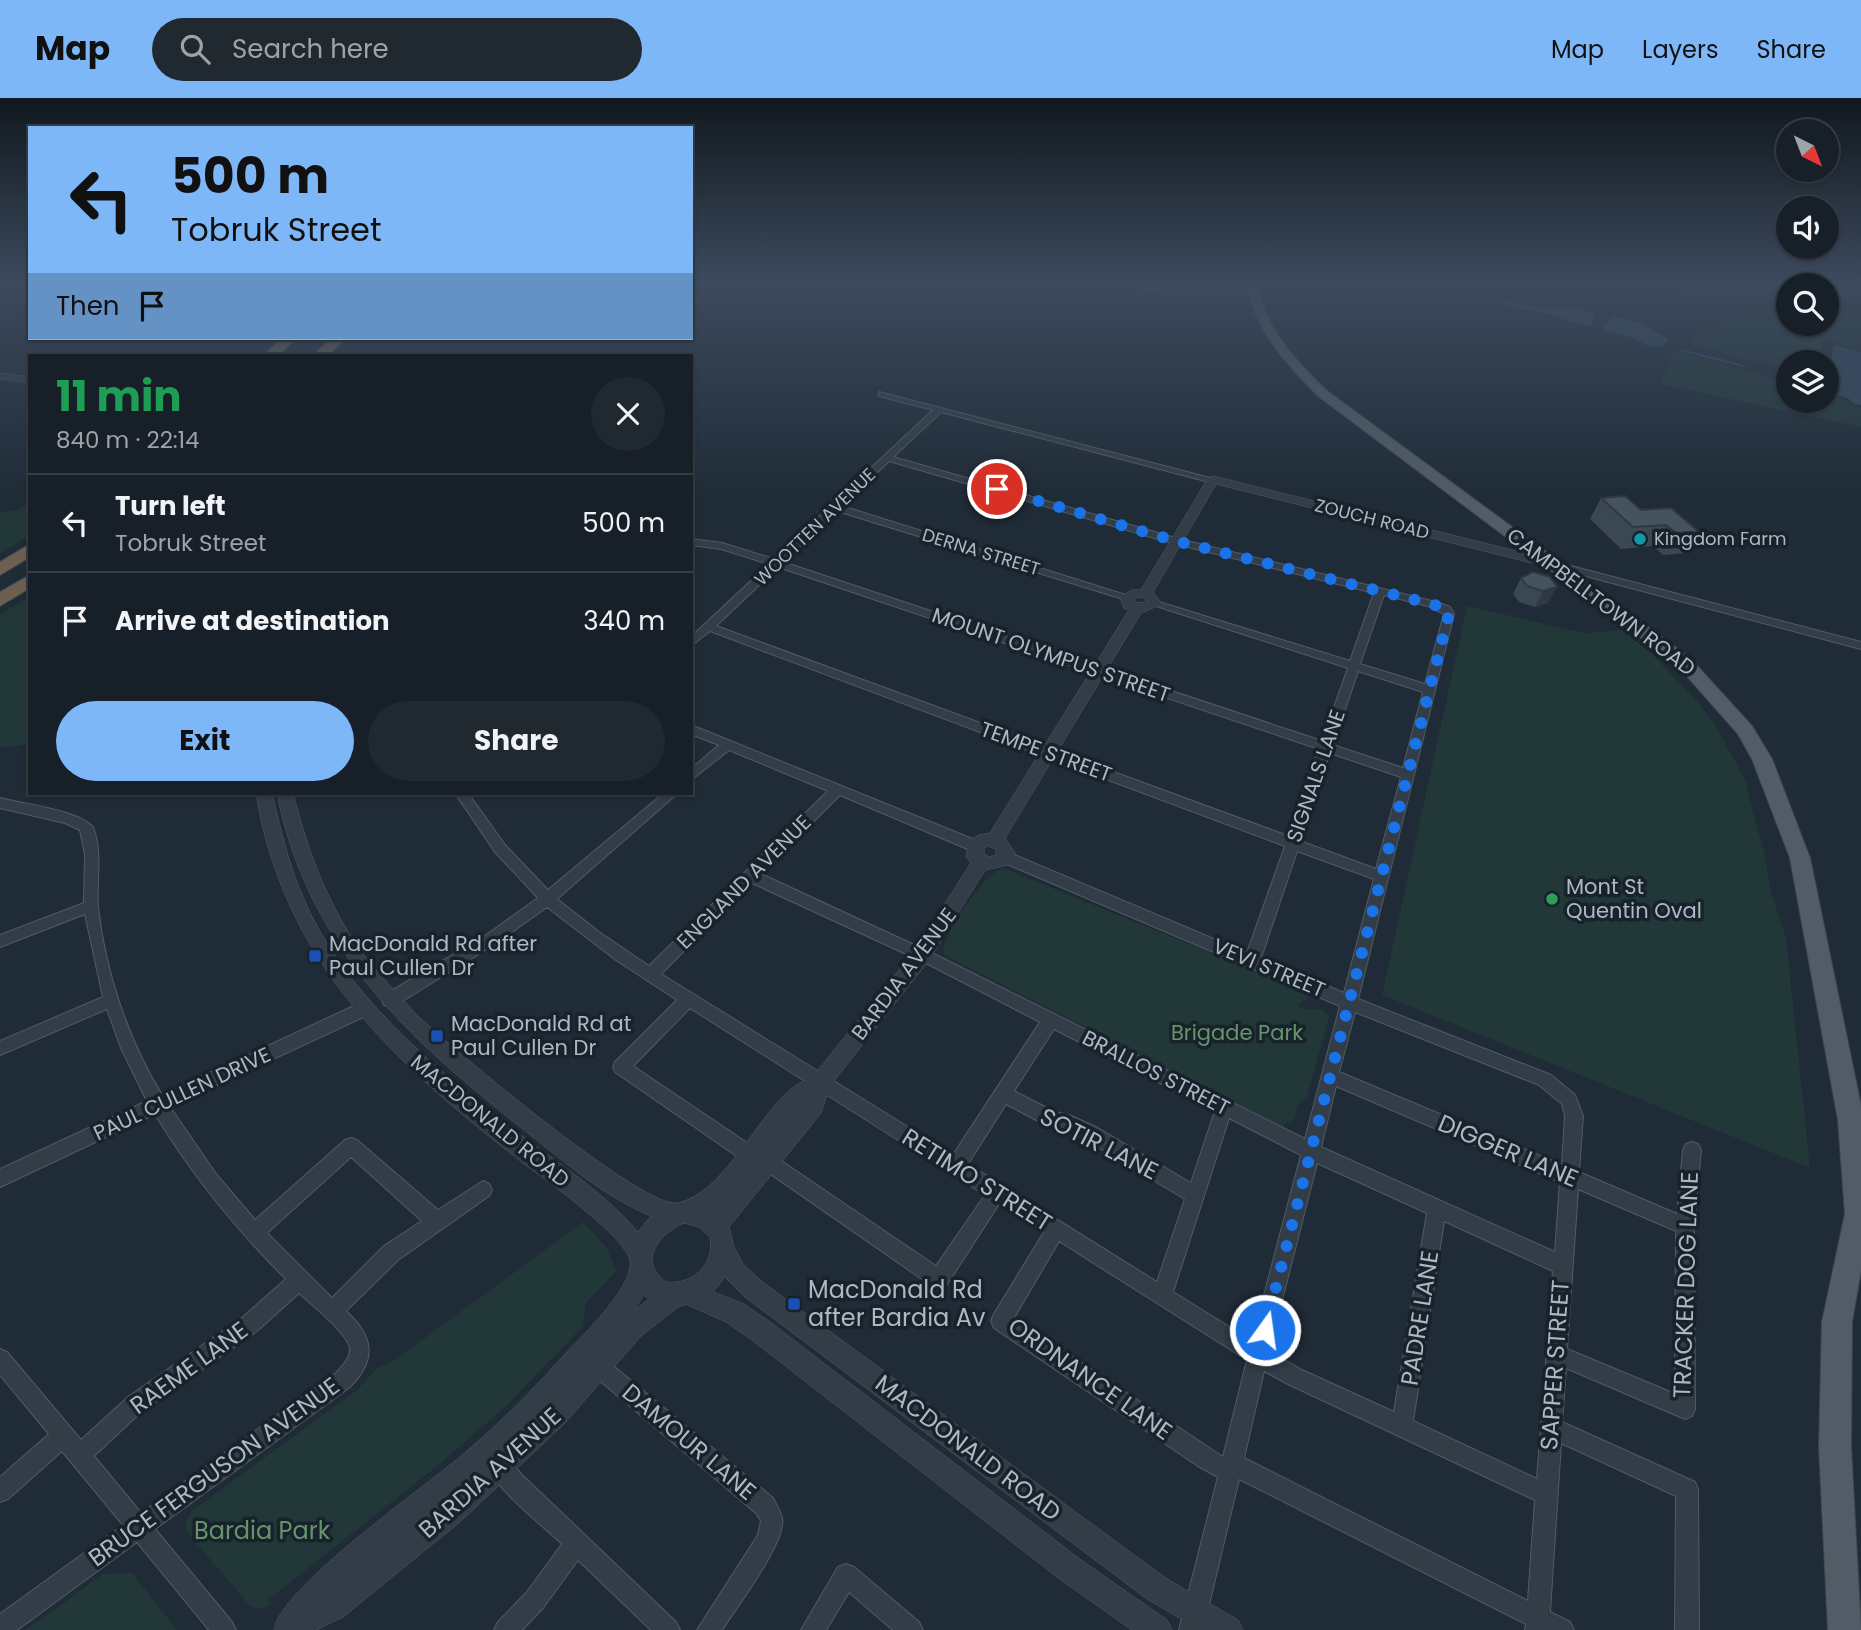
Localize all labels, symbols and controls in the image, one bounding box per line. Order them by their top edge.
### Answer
search box [152,18,642,81]
text: Map [35,25,110,72]
icon: search [176,30,214,68]
text: Search here [232,31,389,67]
text: Map [1551,33,1604,66]
text: Layers [1642,33,1718,66]
text: Share [1756,33,1826,66]
north arrow [1776,119,1839,182]
map controls [1776,119,1839,413]
text: 500 m [171,142,329,210]
icon: left [56,154,147,245]
button: sound [1776,196,1839,259]
text: Tobruk Street [171,207,382,252]
button: search [1776,273,1839,336]
icon: arrive [133,287,171,325]
text: Then [56,288,119,324]
button: layers [1776,350,1839,413]
text: 11 min [56,367,182,426]
button: close [591,377,665,451]
text: 840 m · 22:14 [56,424,200,456]
pin [967,459,1027,519]
street label: WOOTTEN AVENUE [749,462,881,591]
icon: arrive [978,470,1016,508]
text: Turn left [115,488,226,524]
street label: ZOUCH ROAD [1312,492,1432,545]
icon: left [56,504,94,542]
text: 500 m [582,505,665,541]
street label: CAMPBELLTOWN ROAD [1501,521,1702,682]
street label: DERNA STREET [919,522,1043,581]
place label: Kingdom Farm [1654,526,1786,551]
text: Tobruk Street [115,527,266,559]
marker: Kingdom Farm [1632,531,1648,547]
street label: MOUNT OLYMPUS STREET [928,600,1174,709]
icon: arrive [56,602,94,640]
text: Arrive at destination [115,603,390,639]
text: 340 m [583,603,665,639]
button: Exit [56,701,354,781]
button: Share [368,701,665,781]
street label: SIGNALS LANE [1279,706,1352,846]
street label: TEMPE STREET [976,714,1116,789]
street label: ENGLAND AVENUE [670,808,817,955]
place label: Mont St Quentin Oval [1566,872,1702,925]
marker: Mont St Quentin Oval [1544,891,1560,907]
street label: BARDIA AVENUE [844,902,963,1046]
place label: MacDonald Rd after Paul Cullen Dr [329,929,537,982]
street label: VEVI STREET [1209,931,1330,1004]
marker: MacDonald Rd after Paul Cullen Dr [307,948,323,964]
place label: MacDonald Rd at Paul Cullen Dr [451,1009,631,1062]
park label: Brigade Park [1171,1018,1303,1047]
street label: BRALLOS STREET [1078,1023,1235,1122]
marker: MacDonald Rd at Paul Cullen Dr [429,1028,445,1044]
street label: PAUL CULLEN DRIVE [88,1040,275,1147]
street label: MACDONALD ROAD [405,1048,576,1194]
street label: SOTIR LANE [1034,1100,1164,1187]
street label: DIGGER LANE [1433,1106,1583,1195]
street label: RETIMO STREET [896,1120,1059,1239]
street label: TRACKER DOG LANE [1665,1171,1706,1399]
street label: PADRE LANE [1393,1248,1446,1388]
place label: MacDonald Rd after Bardia Av [808,1273,986,1334]
street label: SAPPER STREET [1532,1279,1577,1451]
position arrow [1228,1293,1302,1367]
marker: MacDonald Rd after Bardia Av [786,1296,802,1312]
street label: ORDNANCE LANE [1002,1310,1179,1448]
street label: RAEME LANE [123,1314,254,1422]
street label: MACDONALD ROAD [869,1367,1068,1528]
street label: BRUCE FERGUSON AVENUE [81,1369,346,1574]
street label: DAMOUR LANE [615,1376,763,1507]
street label: BARDIA AVENUE [411,1400,568,1545]
park label: Bardia Park [194,1514,331,1547]

